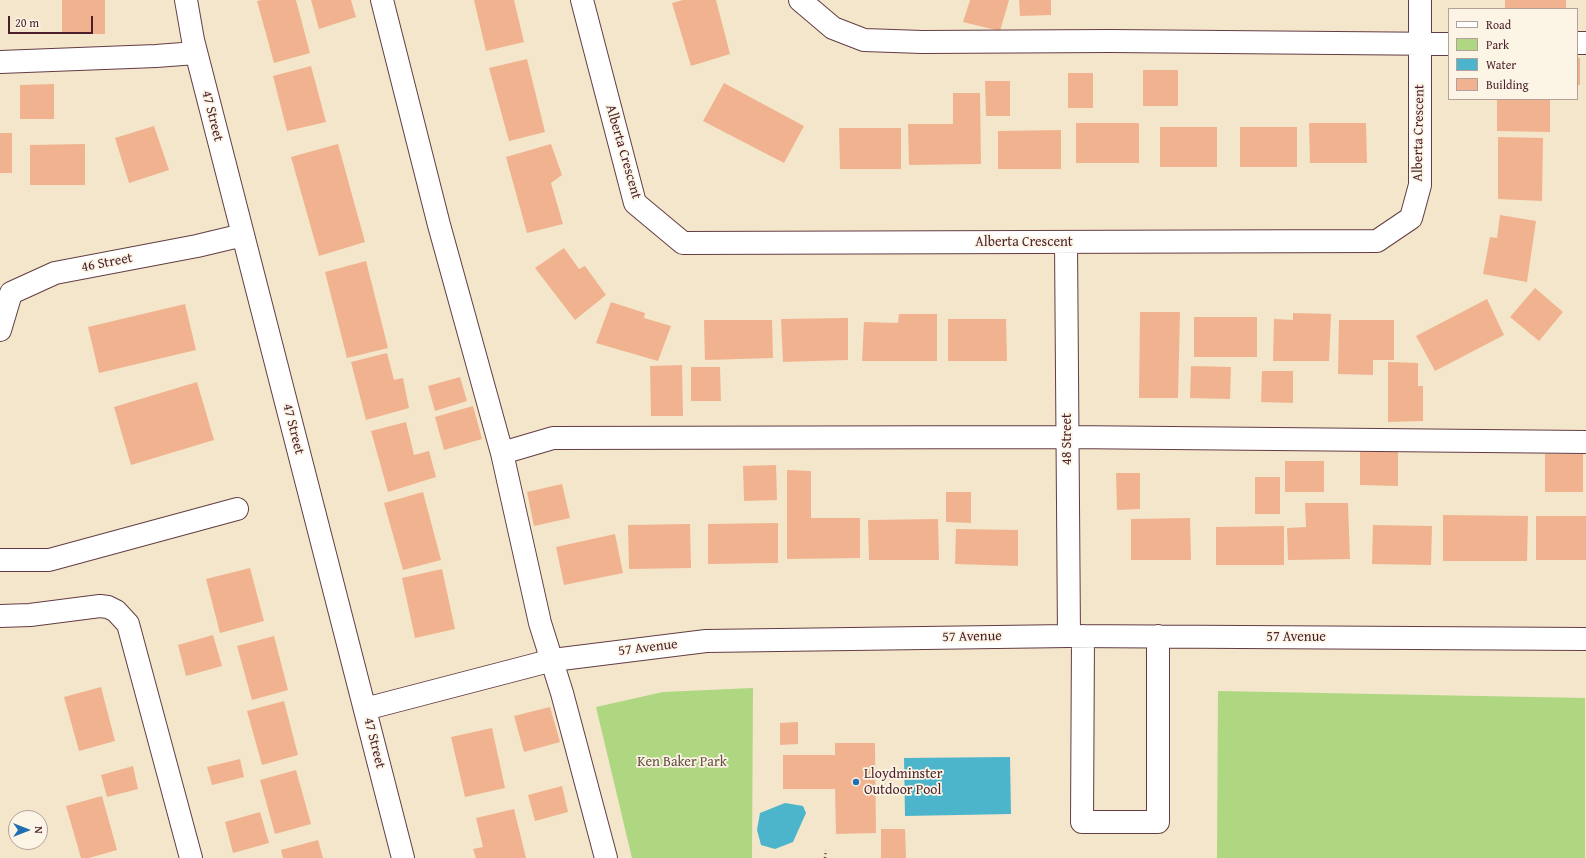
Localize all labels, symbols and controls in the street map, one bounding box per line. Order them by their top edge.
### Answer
scale bar [10,8,95,34]
legend [1448,8,1578,100]
text: 20 m [15,14,39,31]
text: Road [1486,16,1511,33]
text: Park [1486,36,1509,53]
text: Water [1486,56,1516,73]
text: Building [1486,76,1529,93]
street label: Alberta Crescent [1410,84,1428,182]
street label: 47 Street [198,89,226,143]
street label: Alberta Crescent [601,103,645,201]
street label: Alberta Crescent [975,234,1073,250]
street label: 46 Street [80,250,134,276]
street label: 47 Street [279,402,307,456]
street label: 48 Street [1059,413,1075,465]
street label: 57 Avenue [942,628,1002,646]
street label: 57 Avenue [1266,629,1326,645]
street label: 57 Avenue [617,636,679,660]
street label: 47 Street [360,716,388,770]
park label: Ken Baker Park [637,754,727,770]
place label: Lloydminster Outdoor Pool [864,766,942,798]
marker: Lloydminster Outdoor Pool [851,777,861,787]
north arrow [8,810,48,850]
text: N [31,826,47,834]

